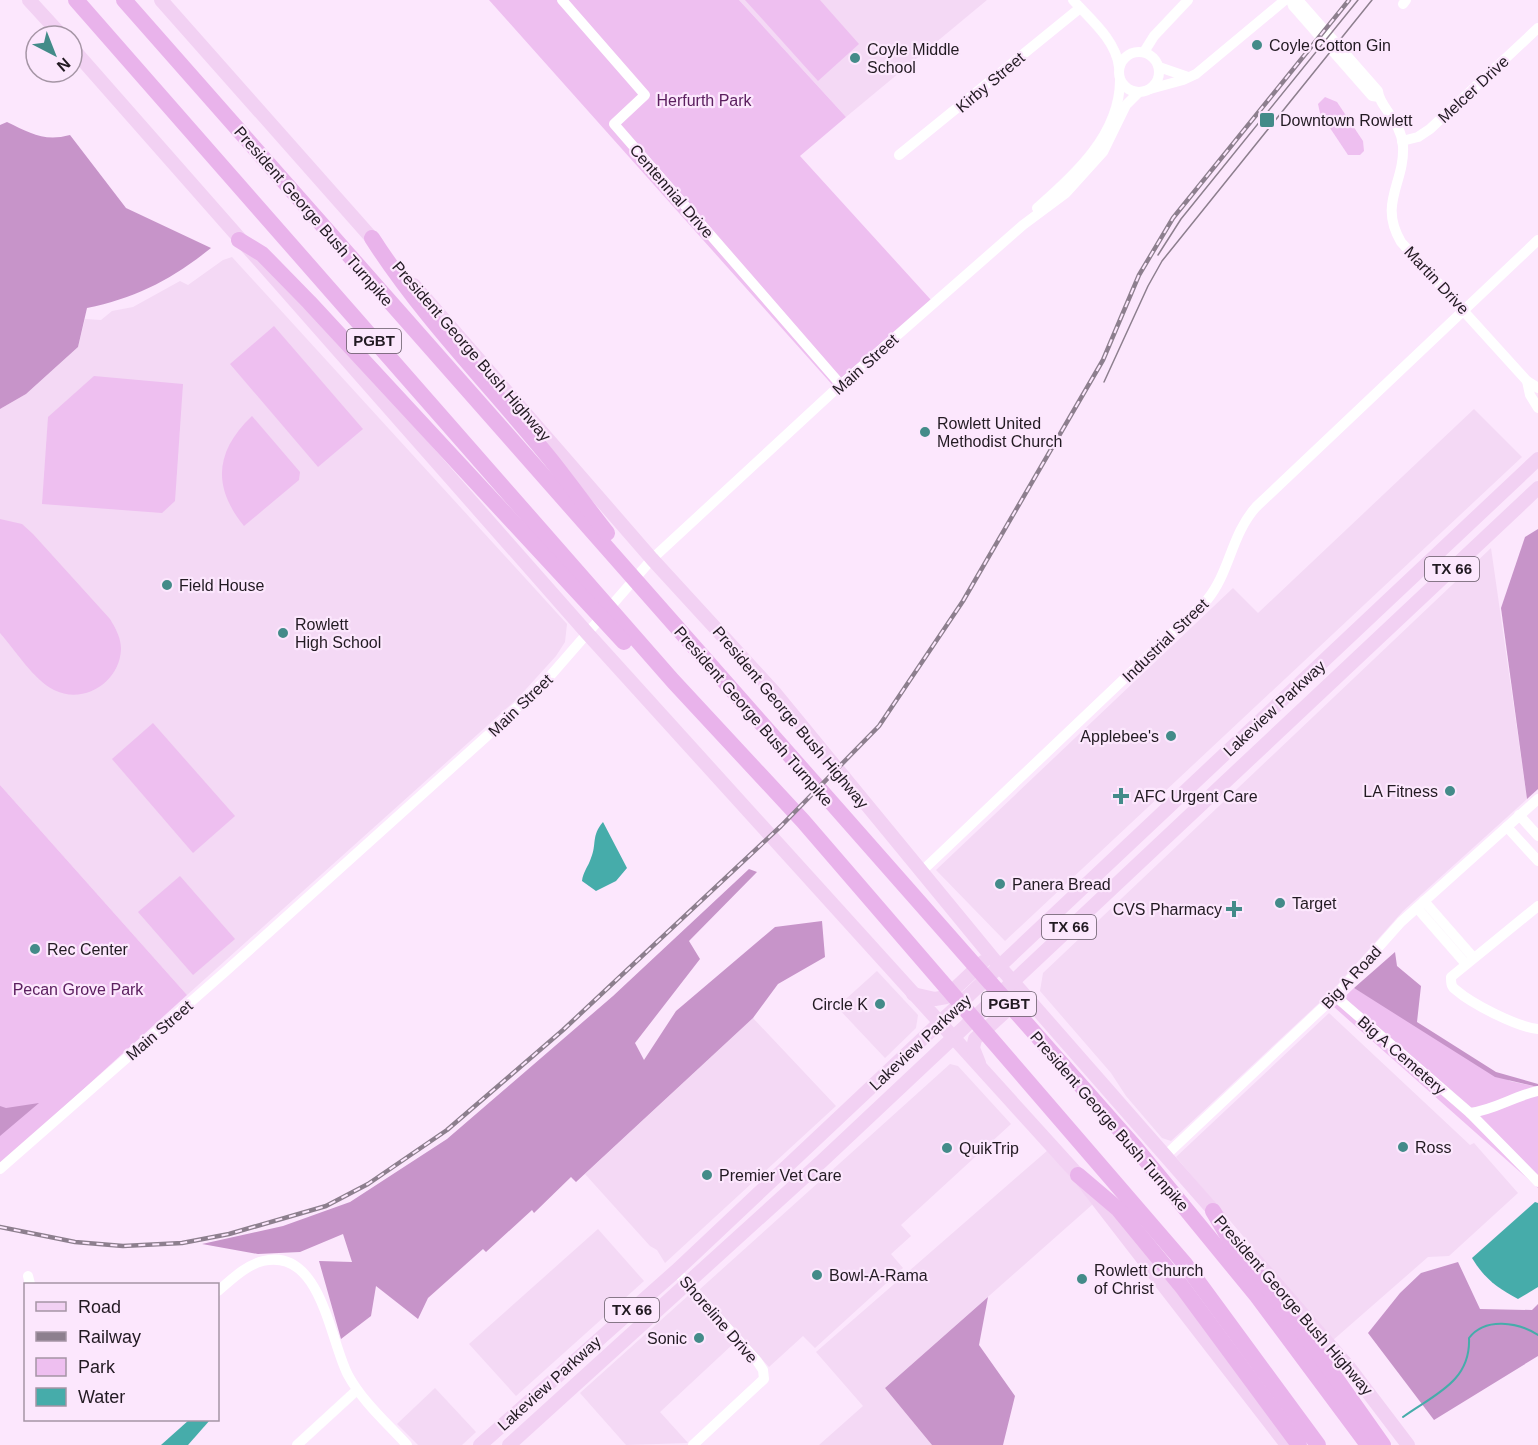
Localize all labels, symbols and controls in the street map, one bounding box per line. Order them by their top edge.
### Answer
north arrow [24,24,84,84]
place label: Coyle Cotton Gin [1269,37,1391,54]
marker: Coyle Cotton Gin [1250,38,1264,52]
place label: Coyle Middle School [867,41,960,76]
street label: Kirby Street [953,49,1028,116]
marker: Coyle Middle School [848,51,862,65]
street label: Melcer Drive [1435,52,1512,126]
text: N [54,55,74,75]
park label: Herfurth Park [656,92,753,109]
marker: Downtown Rowlett [1258,111,1276,129]
place label: Downtown Rowlett [1280,112,1413,129]
street label: President George Bush Turnpike [231,123,396,310]
street label: Centennial Drive [626,141,717,242]
street label: Martin Drive [1401,243,1472,318]
street label: President George Bush Highway [389,258,554,444]
road number: PGBT [347,329,401,353]
street label: Main Street [829,330,902,398]
place label: Rowlett United Methodist Church [937,415,1062,450]
marker: Rowlett United Methodist Church [918,425,932,439]
road number: TX 66 [1425,557,1479,581]
place label: Field House [179,577,264,594]
marker: Field House [160,578,174,592]
street label: Industrial Street [1119,595,1212,685]
place label: Rowlett High School [295,616,381,651]
street label: President George Bush Turnpike [671,623,836,810]
street label: President George Bush Highway [710,623,872,812]
marker: Rowlett High School [276,626,290,640]
street label: Lakeview Parkway [1220,657,1329,760]
street label: Main Street [485,670,556,740]
place label: Applebee's [1080,728,1159,745]
marker: Applebee's [1164,729,1178,743]
place label: LA Fitness [1363,783,1438,800]
marker: LA Fitness [1443,784,1457,798]
marker: AFC Urgent Care [1112,787,1130,805]
place label: AFC Urgent Care [1134,788,1258,805]
place label: Panera Bread [1012,876,1111,893]
marker: Panera Bread [993,877,1007,891]
place label: Target [1292,895,1337,912]
marker: Target [1273,896,1287,910]
place label: CVS Pharmacy [1113,901,1222,918]
marker: CVS Pharmacy [1227,902,1241,916]
road number: TX 66 [1042,915,1096,939]
place label: Rec Center [47,941,129,958]
marker: Rec Center [28,942,42,956]
street label: Big A Road [1318,943,1385,1012]
park label: Pecan Grove Park [13,981,144,998]
street label: Lakeview Parkway [866,991,975,1094]
road number: PGBT [982,992,1036,1016]
place label: Circle K [812,996,868,1013]
street label: Main Street [123,997,196,1064]
marker: Circle K [873,997,887,1011]
street label: Big A Cemetery [1354,1013,1449,1098]
street label: President George Bush Turnpike [1027,1028,1192,1215]
place label: Ross [1415,1139,1451,1156]
place label: QuikTrip [959,1140,1019,1157]
marker: Ross [1396,1140,1410,1154]
marker: QuikTrip [940,1141,954,1155]
place label: Premier Vet Care [719,1167,842,1184]
marker: Premier Vet Care [700,1168,714,1182]
street label: President George Bush Highway [1211,1212,1376,1398]
place label: Rowlett Church of Christ [1094,1262,1203,1297]
place label: Bowl-A-Rama [829,1267,928,1284]
marker: Bowl-A-Rama [810,1268,824,1282]
street label: Shoreline Drive [676,1272,761,1366]
marker: Rowlett Church of Christ [1075,1272,1089,1286]
legend [24,1283,219,1421]
text: Road [78,1297,121,1317]
road number: TX 66 [605,1298,659,1322]
text: Railway [78,1327,141,1347]
place label: Sonic [647,1330,687,1347]
marker: Sonic [692,1331,706,1345]
street label: Lakeview Parkway [494,1333,604,1434]
text: Park [78,1357,116,1377]
text: Water [78,1387,125,1407]

